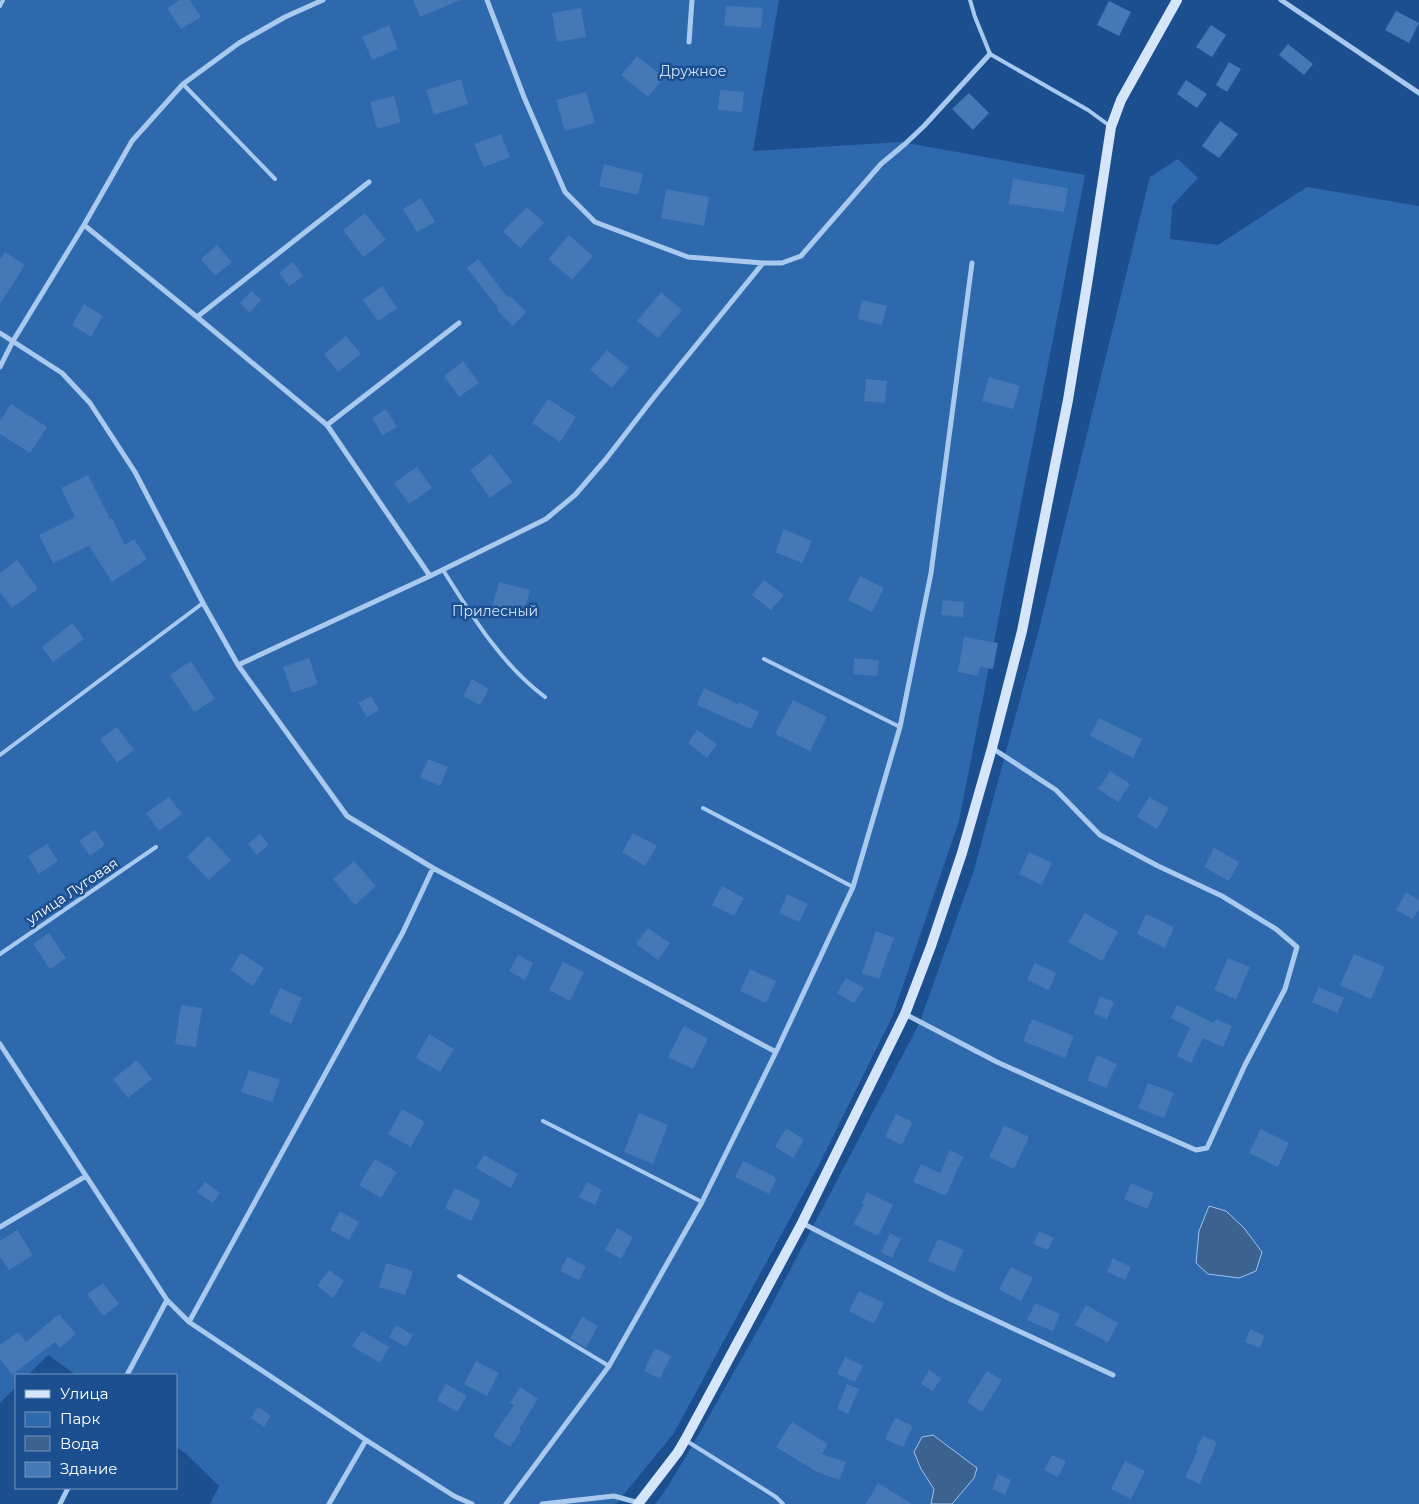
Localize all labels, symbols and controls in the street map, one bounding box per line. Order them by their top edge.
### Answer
park label: Дружное [660,62,726,80]
park label: Прилесный [452,602,538,620]
street label: улица Луговая [22,854,121,929]
legend [15,1374,178,1489]
text: Улица [60,1384,108,1403]
text: Парк [60,1409,100,1428]
text: Вода [60,1434,99,1453]
text: Здание [60,1459,118,1478]

